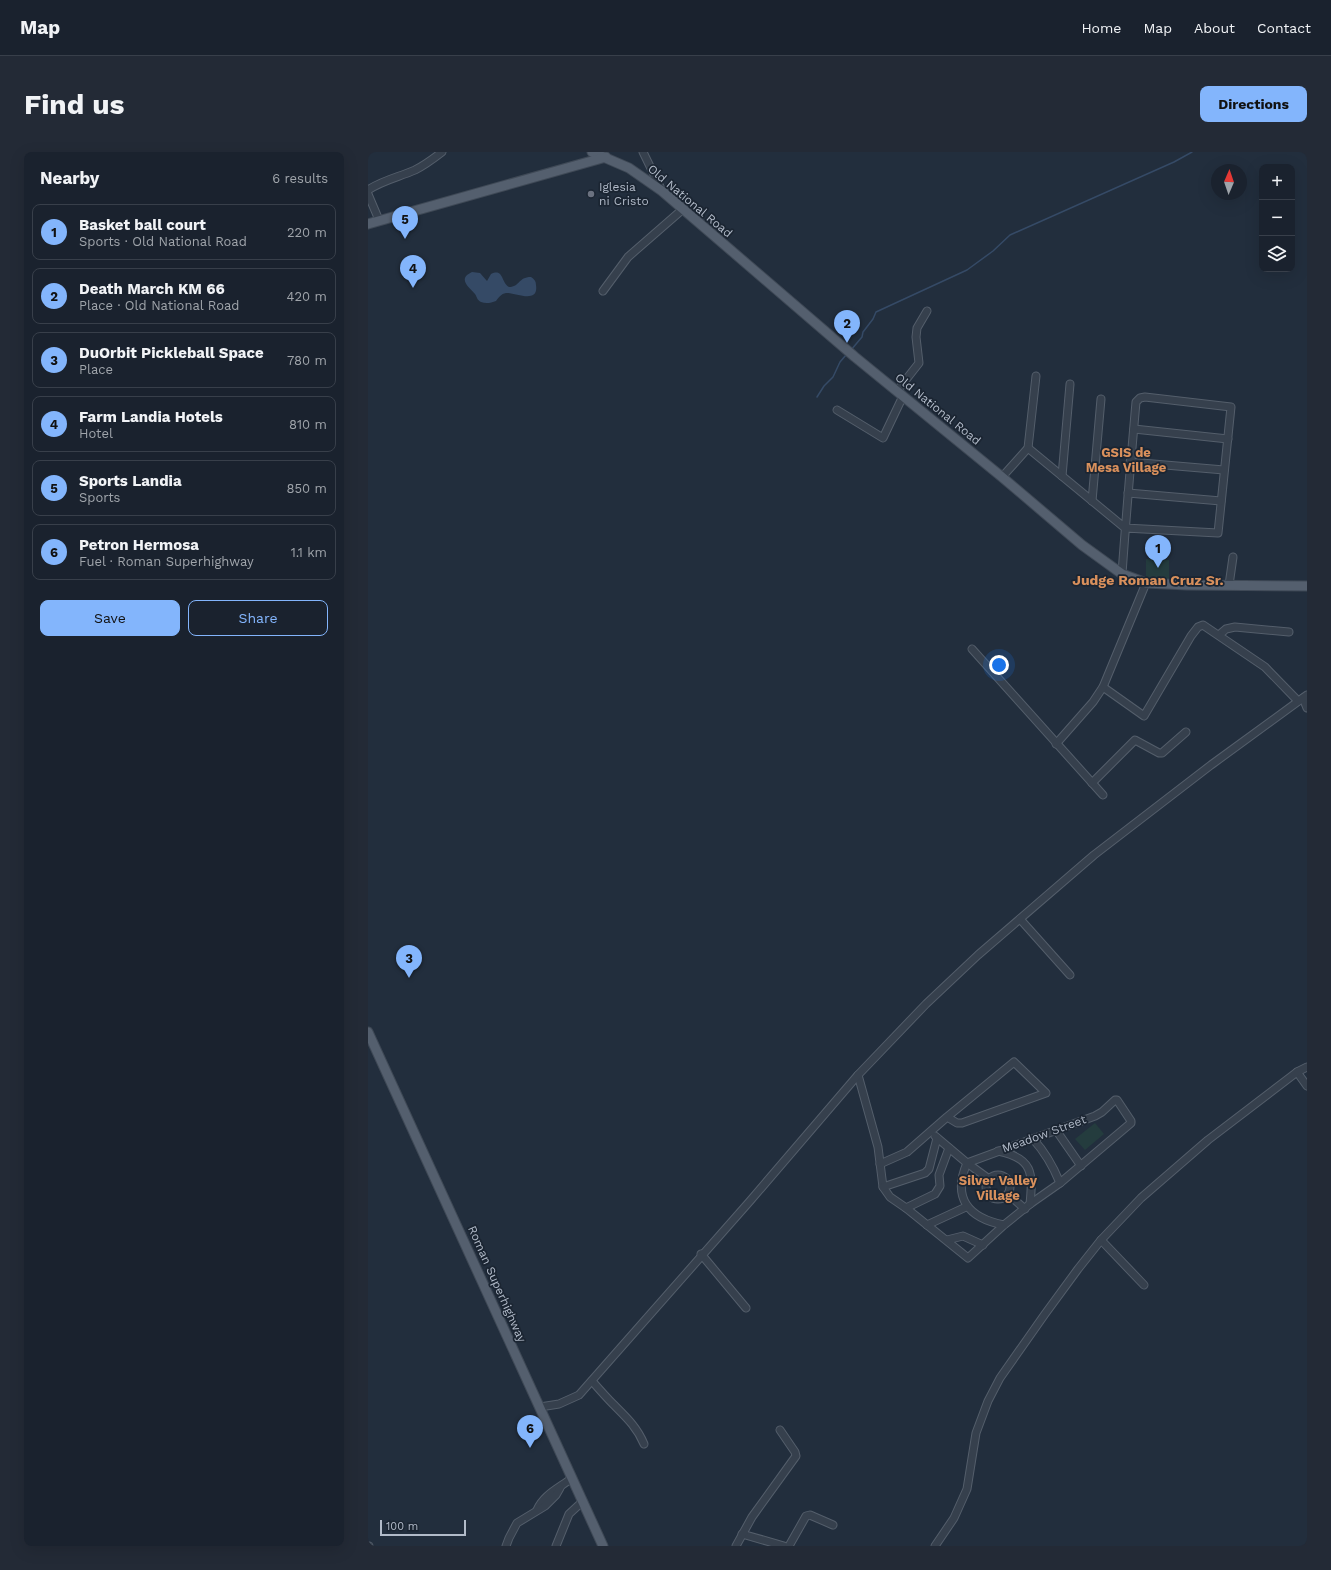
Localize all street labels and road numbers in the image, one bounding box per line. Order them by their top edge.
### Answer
street label: Old National Road [645,162,735,240]
street label: Old National Road [892,370,984,448]
street label: Meadow Street [1000,1112,1088,1156]
street label: Roman Superhighway [465,1224,529,1345]

